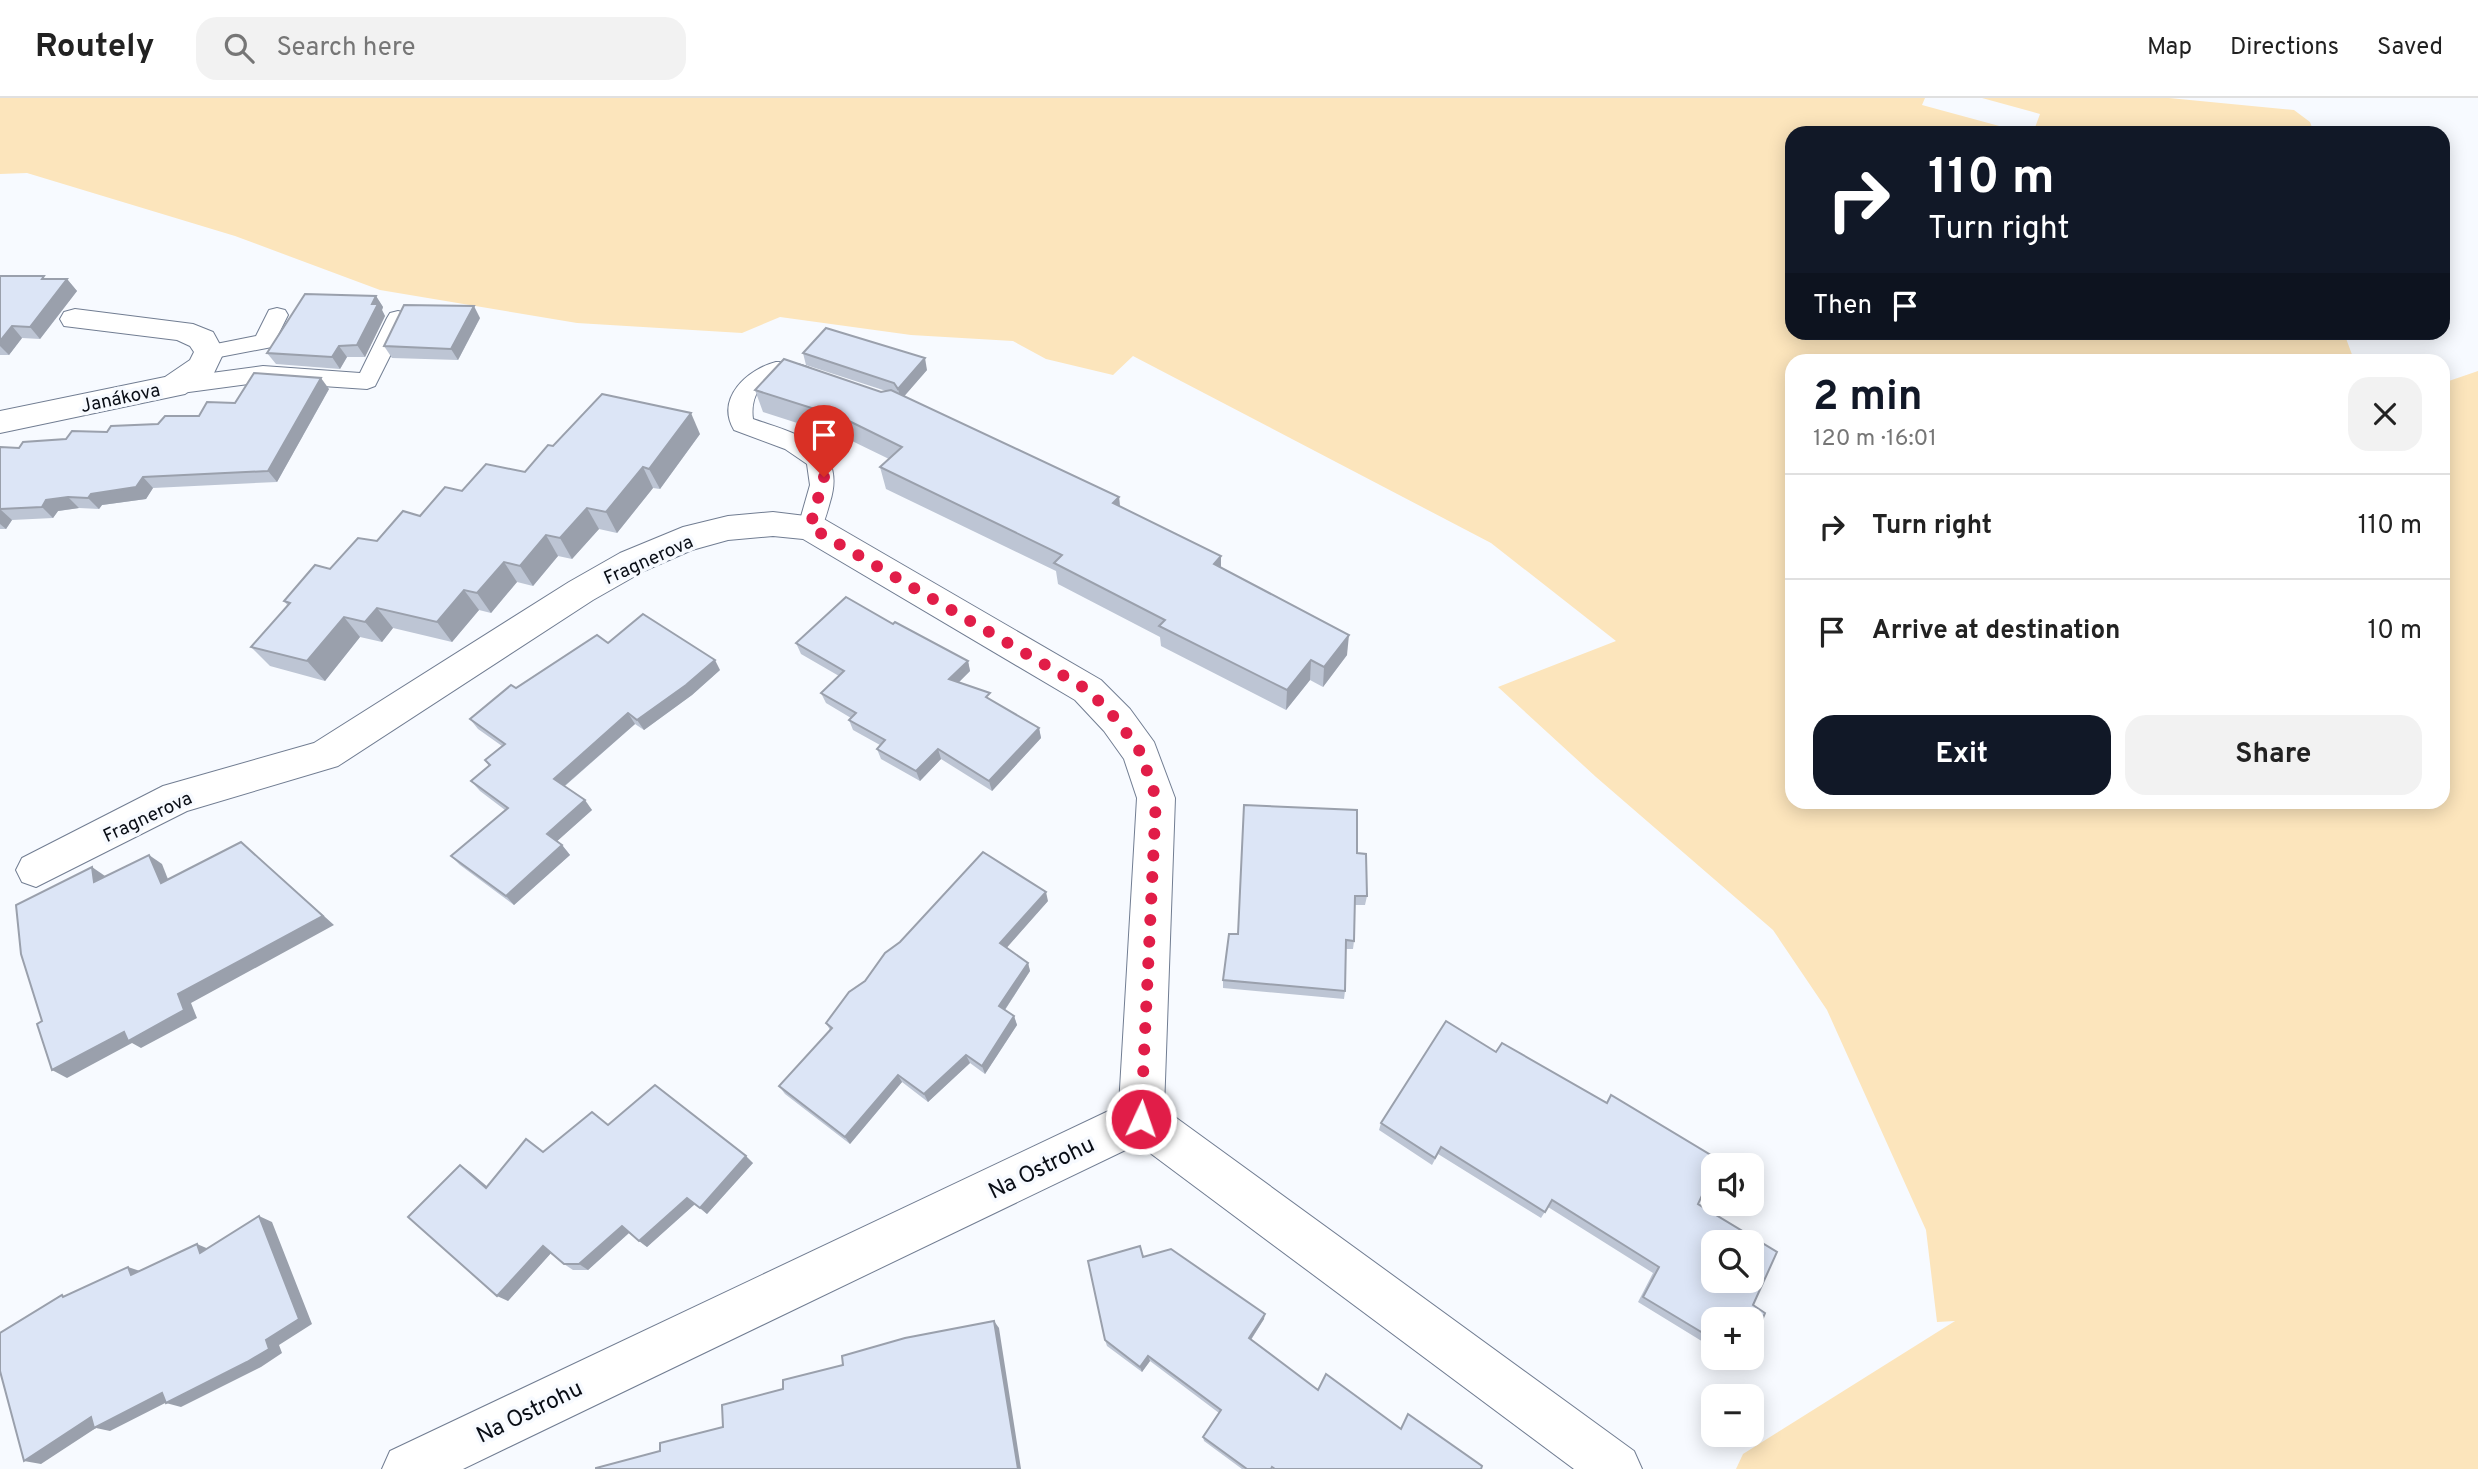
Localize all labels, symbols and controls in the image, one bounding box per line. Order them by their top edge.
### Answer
search box [196,17,686,80]
text: Routely [35,27,154,69]
icon: search [220,29,258,67]
text: Search here [276,32,415,65]
text: Map [2147,33,2192,63]
text: Directions [2230,33,2339,63]
text: Saved [2377,33,2443,63]
text: 110 m [1928,149,2055,211]
icon: right [1813,154,1904,245]
text: Turn right [1928,210,2070,250]
icon: arrive [1886,287,1924,325]
text: Then [1813,290,1872,323]
text: 2 min [1813,372,1923,425]
button: close [2348,377,2422,451]
street label: Janákova [78,379,162,419]
pin [794,405,854,477]
icon: arrive [805,416,843,454]
text: 120 m · 16:01 [1813,425,1937,454]
icon: right [1813,508,1851,546]
text: Turn right [1872,510,1992,543]
text: 110 m [2358,510,2422,543]
street label: Fragnerova [600,530,697,591]
icon: arrive [1813,613,1851,651]
text: Arrive at destination [1872,615,2120,648]
text: 10 m [2367,615,2422,648]
button: Exit [1813,715,2111,795]
button: Share [2125,715,2422,795]
street label: Fragnerova [99,787,196,849]
position arrow [1104,1082,1178,1156]
street label: Na Ostrohu [984,1131,1100,1207]
map controls [1701,1153,1764,1447]
button: sound [1701,1153,1764,1216]
button: search [1701,1230,1764,1293]
button: + [1701,1307,1764,1370]
street label: Na Ostrohu [472,1375,588,1451]
button: − [1701,1384,1764,1447]

